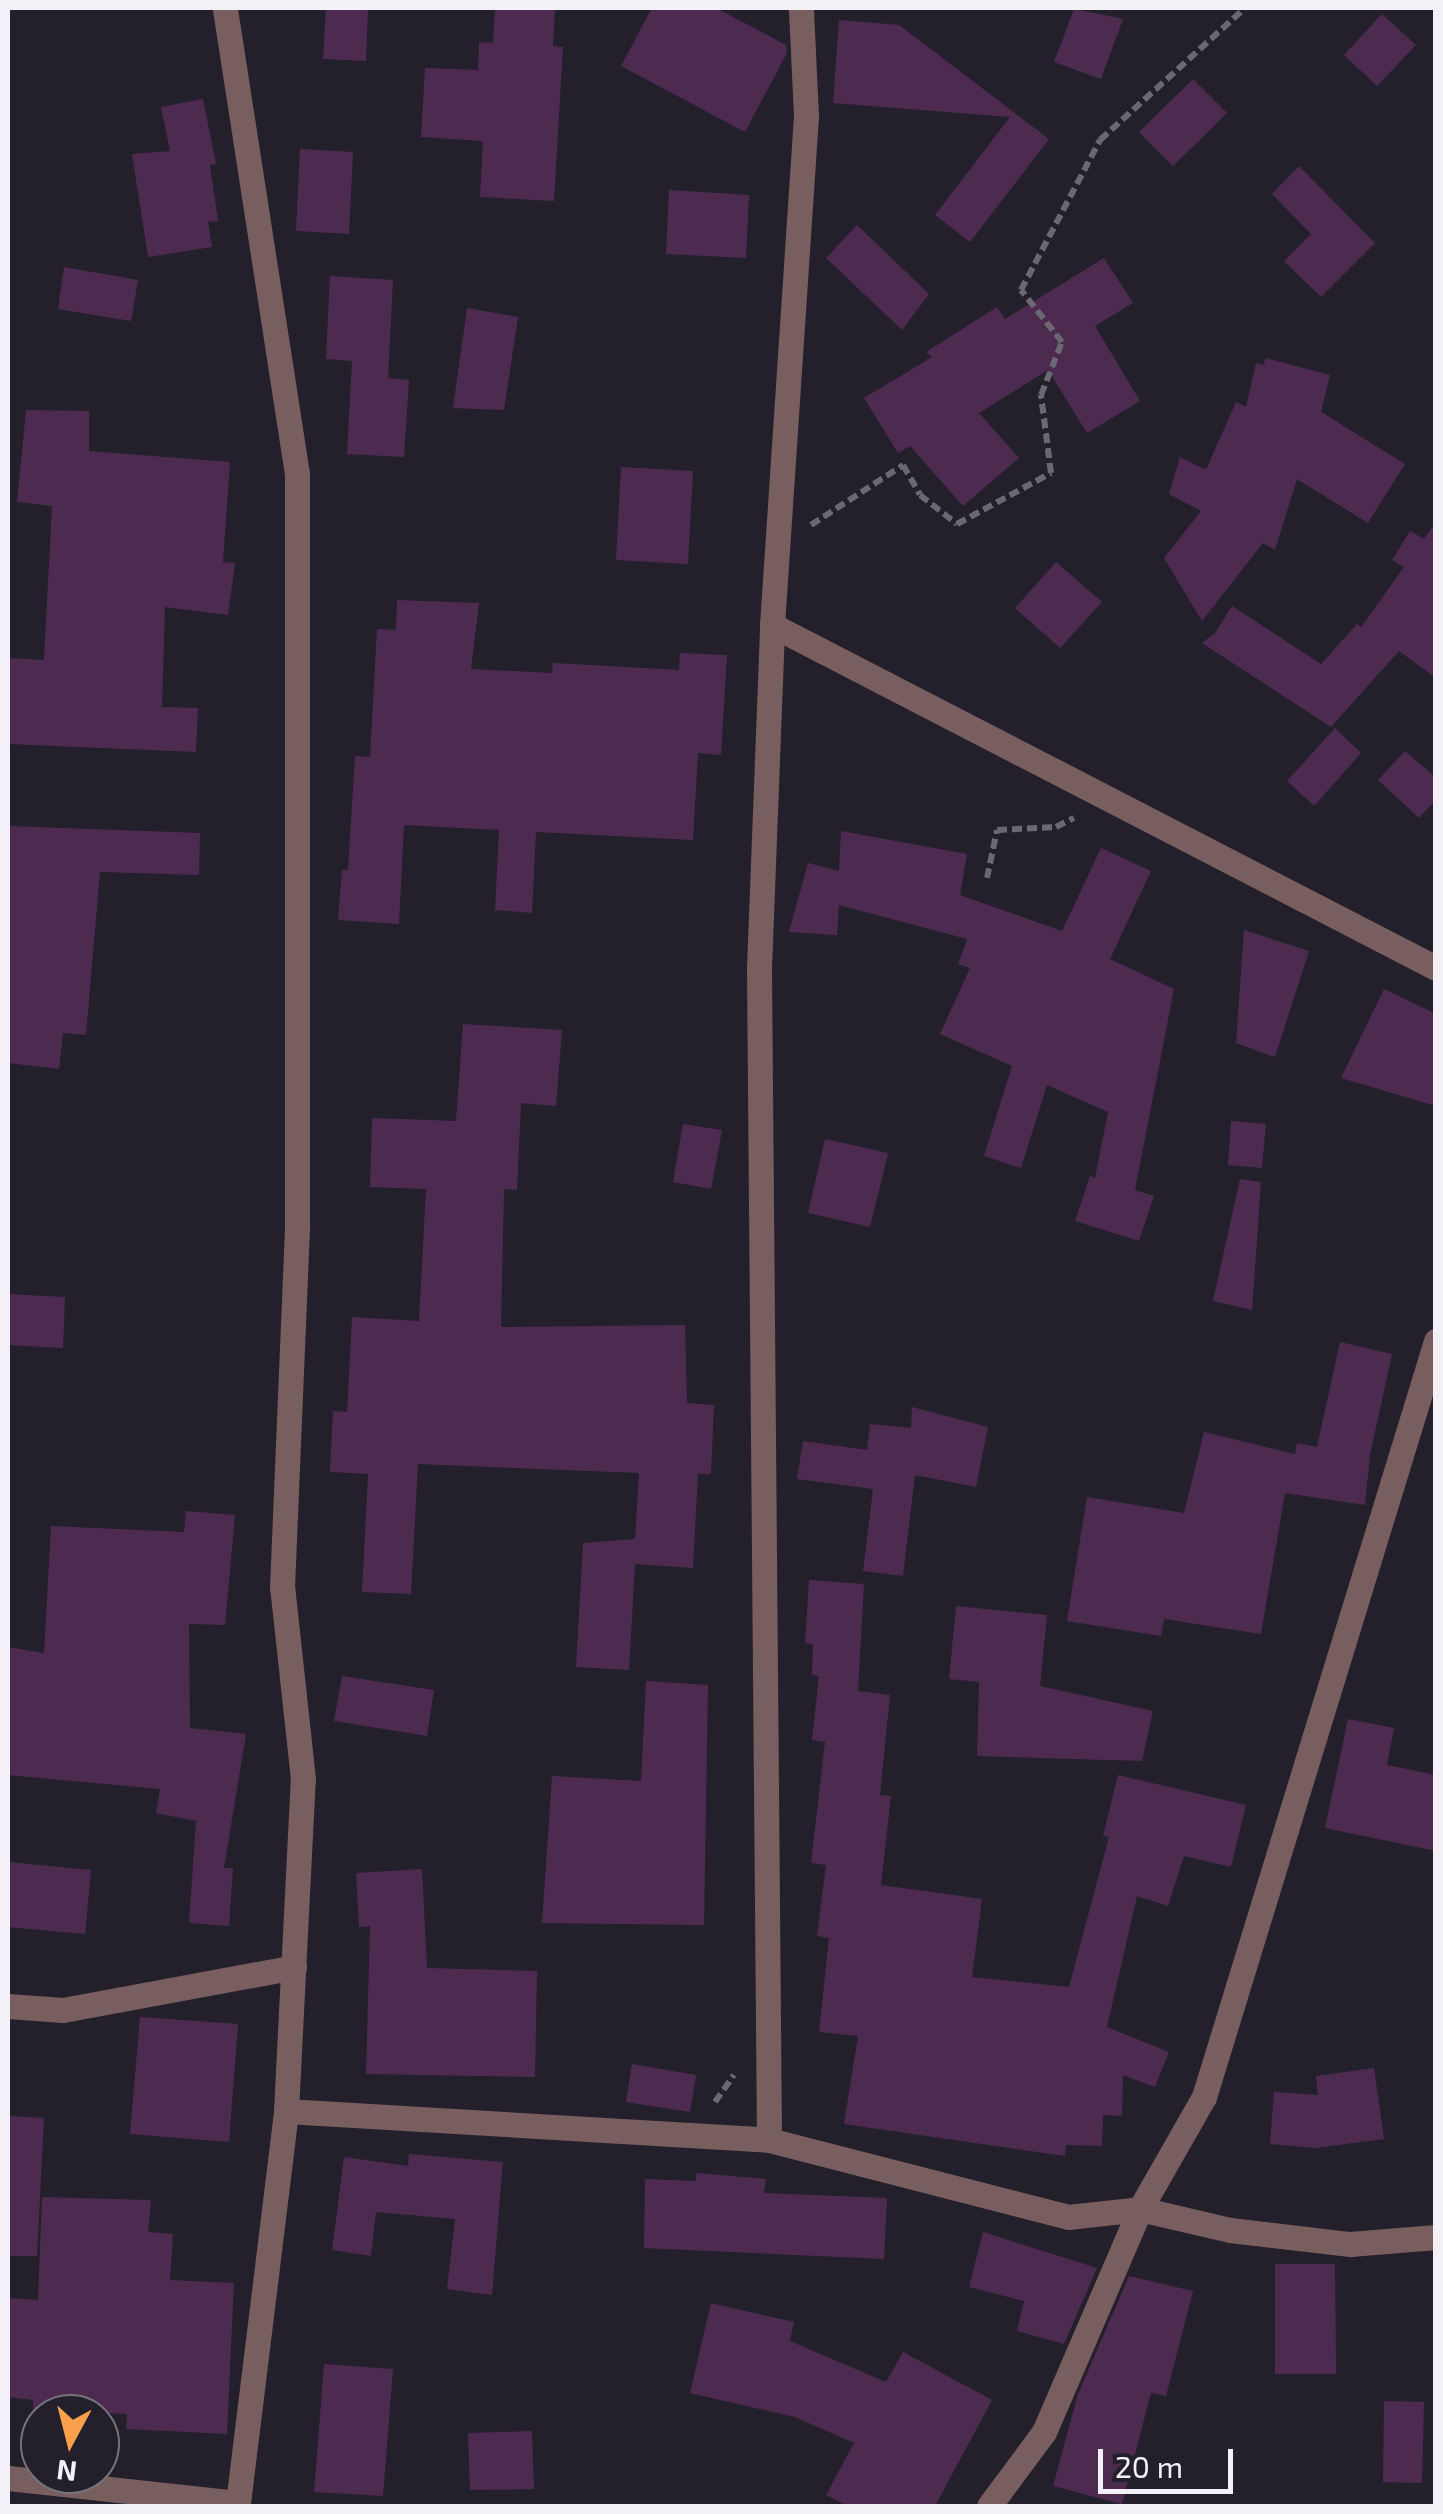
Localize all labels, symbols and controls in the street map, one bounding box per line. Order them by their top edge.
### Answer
north arrow [20,2394,120,2494]
scale bar [1103,2429,1238,2491]
text: 20 m [1115,2448,1183,2484]
text: N [54,2454,79,2490]

